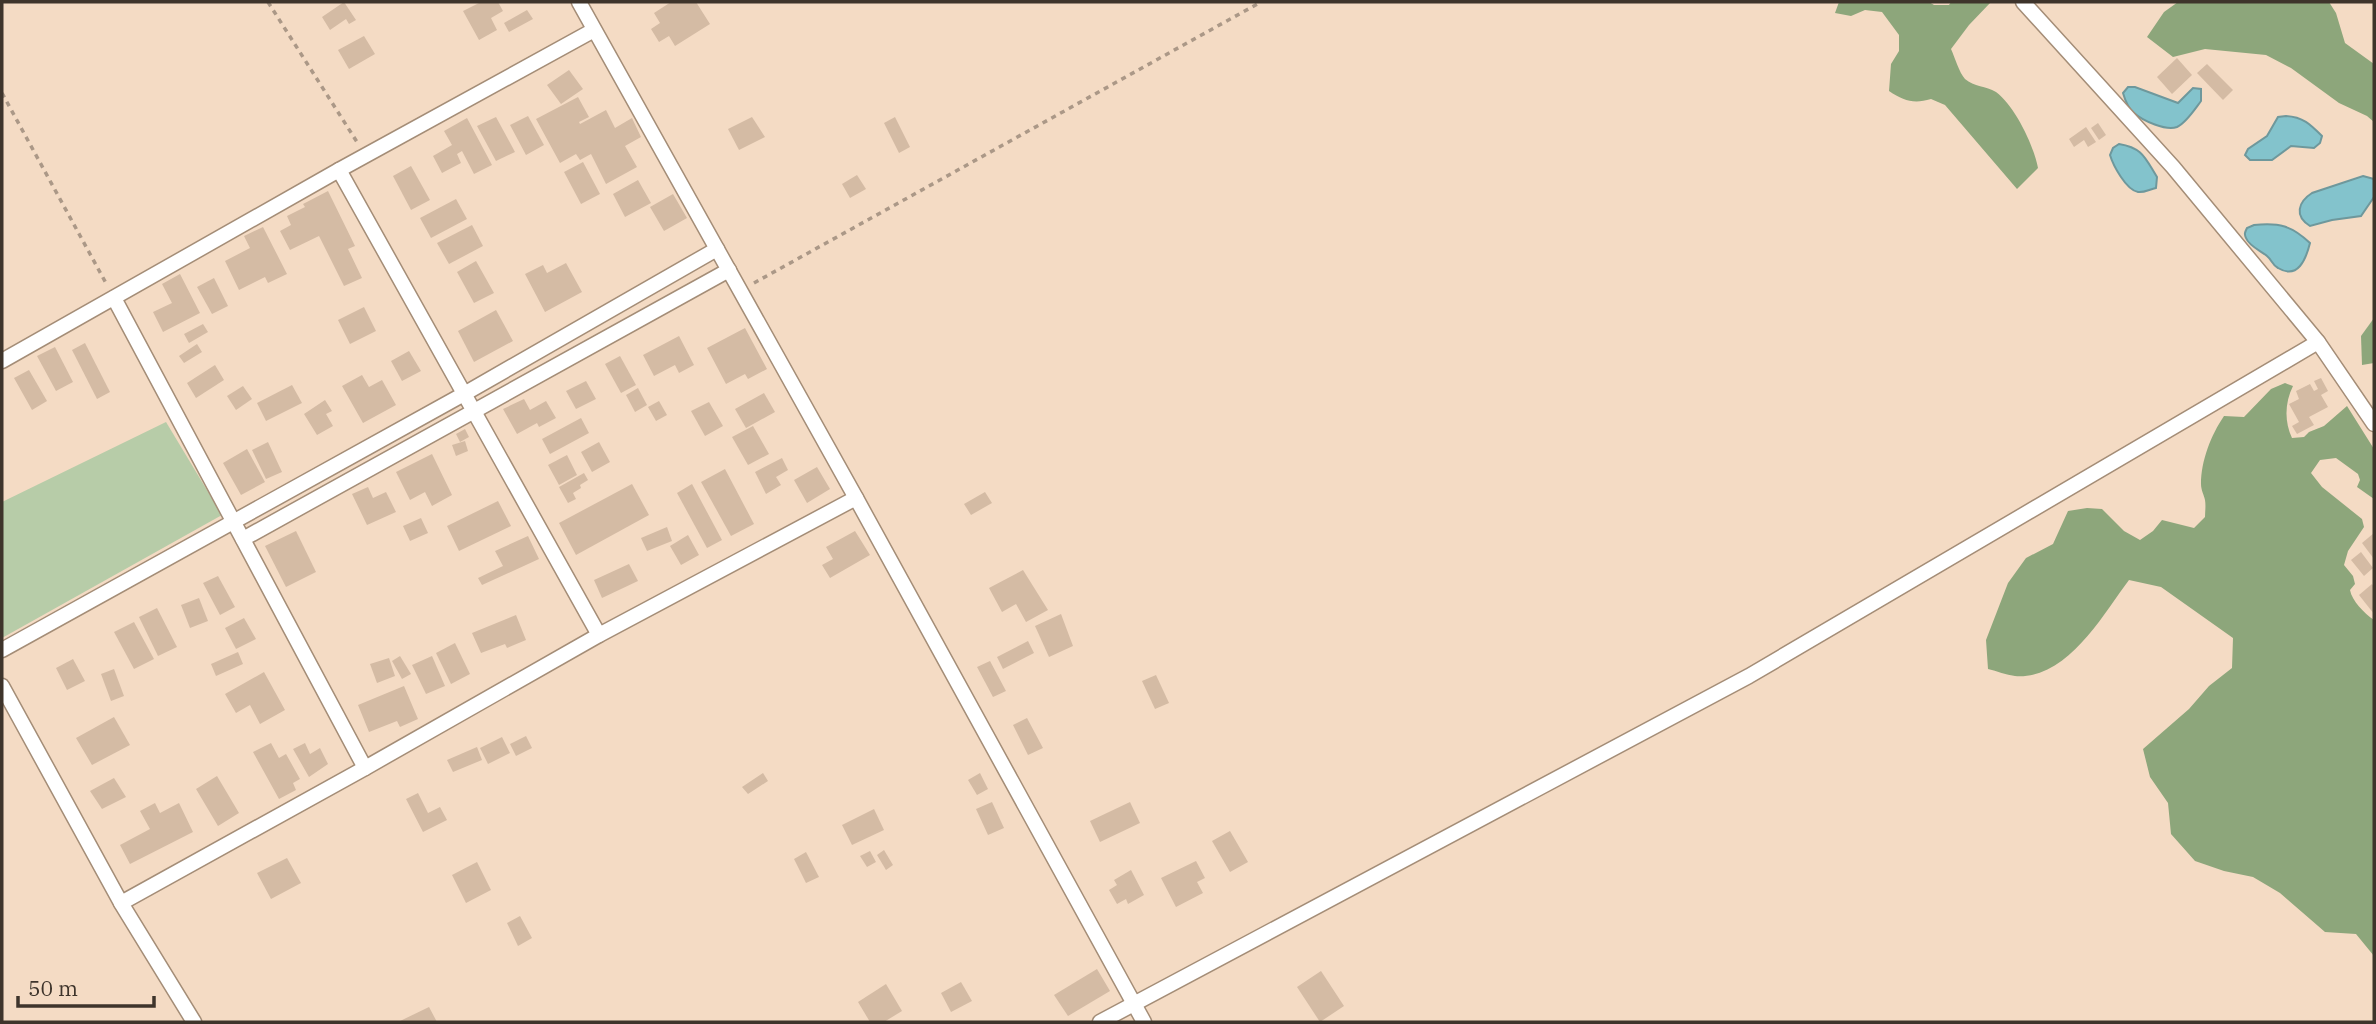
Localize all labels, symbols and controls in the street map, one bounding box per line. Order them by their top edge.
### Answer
scale bar [18,964,154,1008]
text: 50 m [28,974,78,1002]

